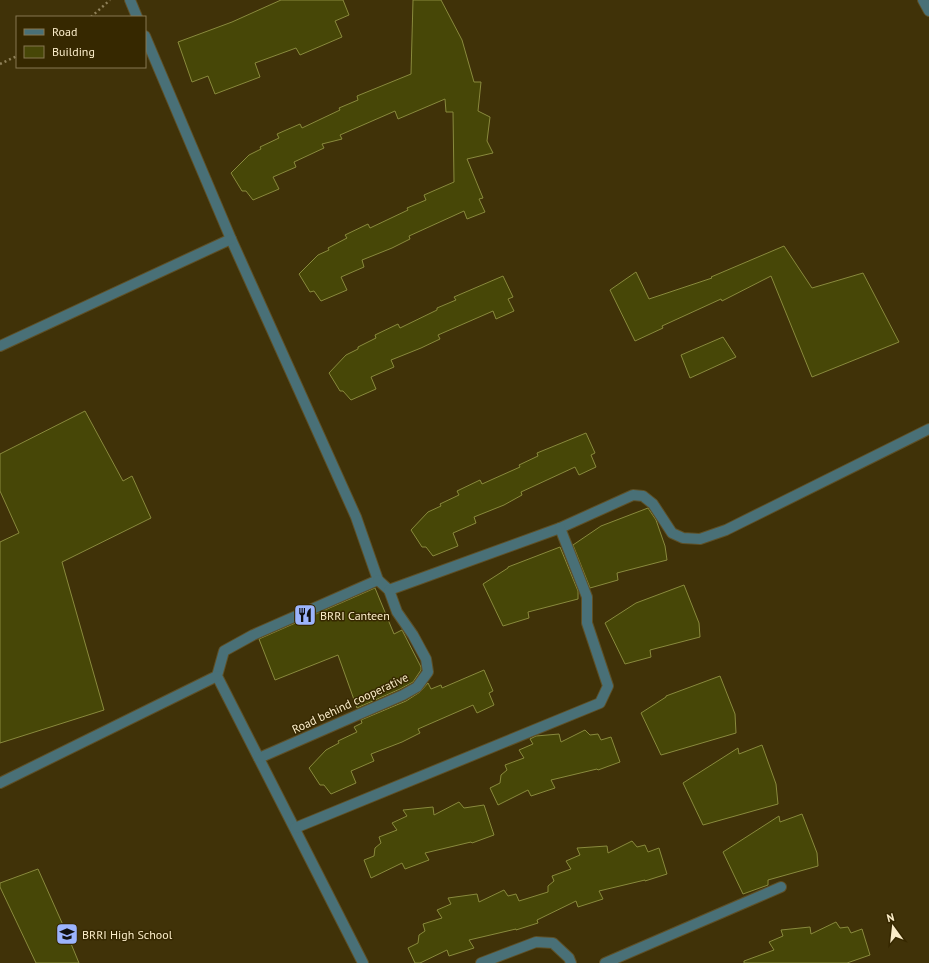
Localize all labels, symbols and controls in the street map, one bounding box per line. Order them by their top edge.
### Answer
legend [16,16,146,68]
text: Road [52,24,77,39]
text: Building [52,44,95,59]
restaurant icon: BRRI Canteen [292,602,318,628]
place label: BRRI Canteen [320,608,390,623]
street label: Road behind cooperative [289,669,411,737]
north arrow [873,907,913,947]
text: N [885,910,896,925]
school or university icon: BRRI High School [54,921,80,947]
place label: BRRI High School [82,927,173,942]

